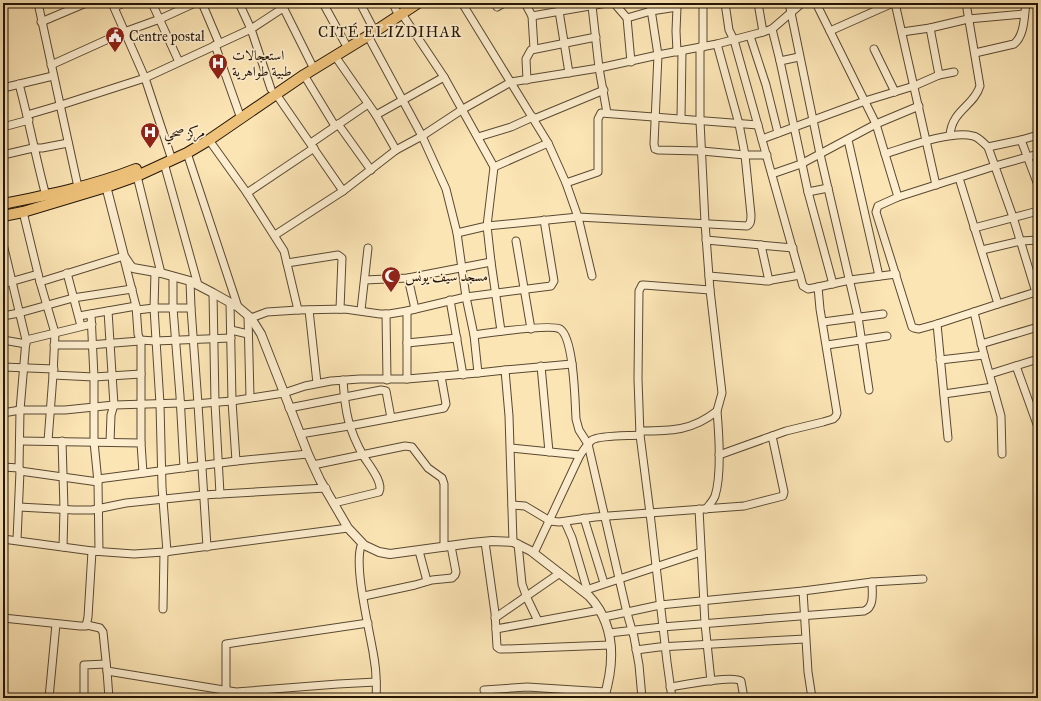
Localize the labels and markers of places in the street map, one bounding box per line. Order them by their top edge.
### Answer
public building icon: Centre postal [104,25,126,53]
place label: Centre postal [129,28,205,45]
place label: استعجالات طبية طواهرية [232,47,292,80]
hospital icon: استعجالات طبية طواهرية [207,52,229,80]
hospital icon: مركز صحي [139,121,161,149]
place label: مركز صحي [164,124,205,145]
mosque icon: مسجد سيف يونس [380,265,402,293]
place label: مسجد سيف يونس [405,268,488,286]

